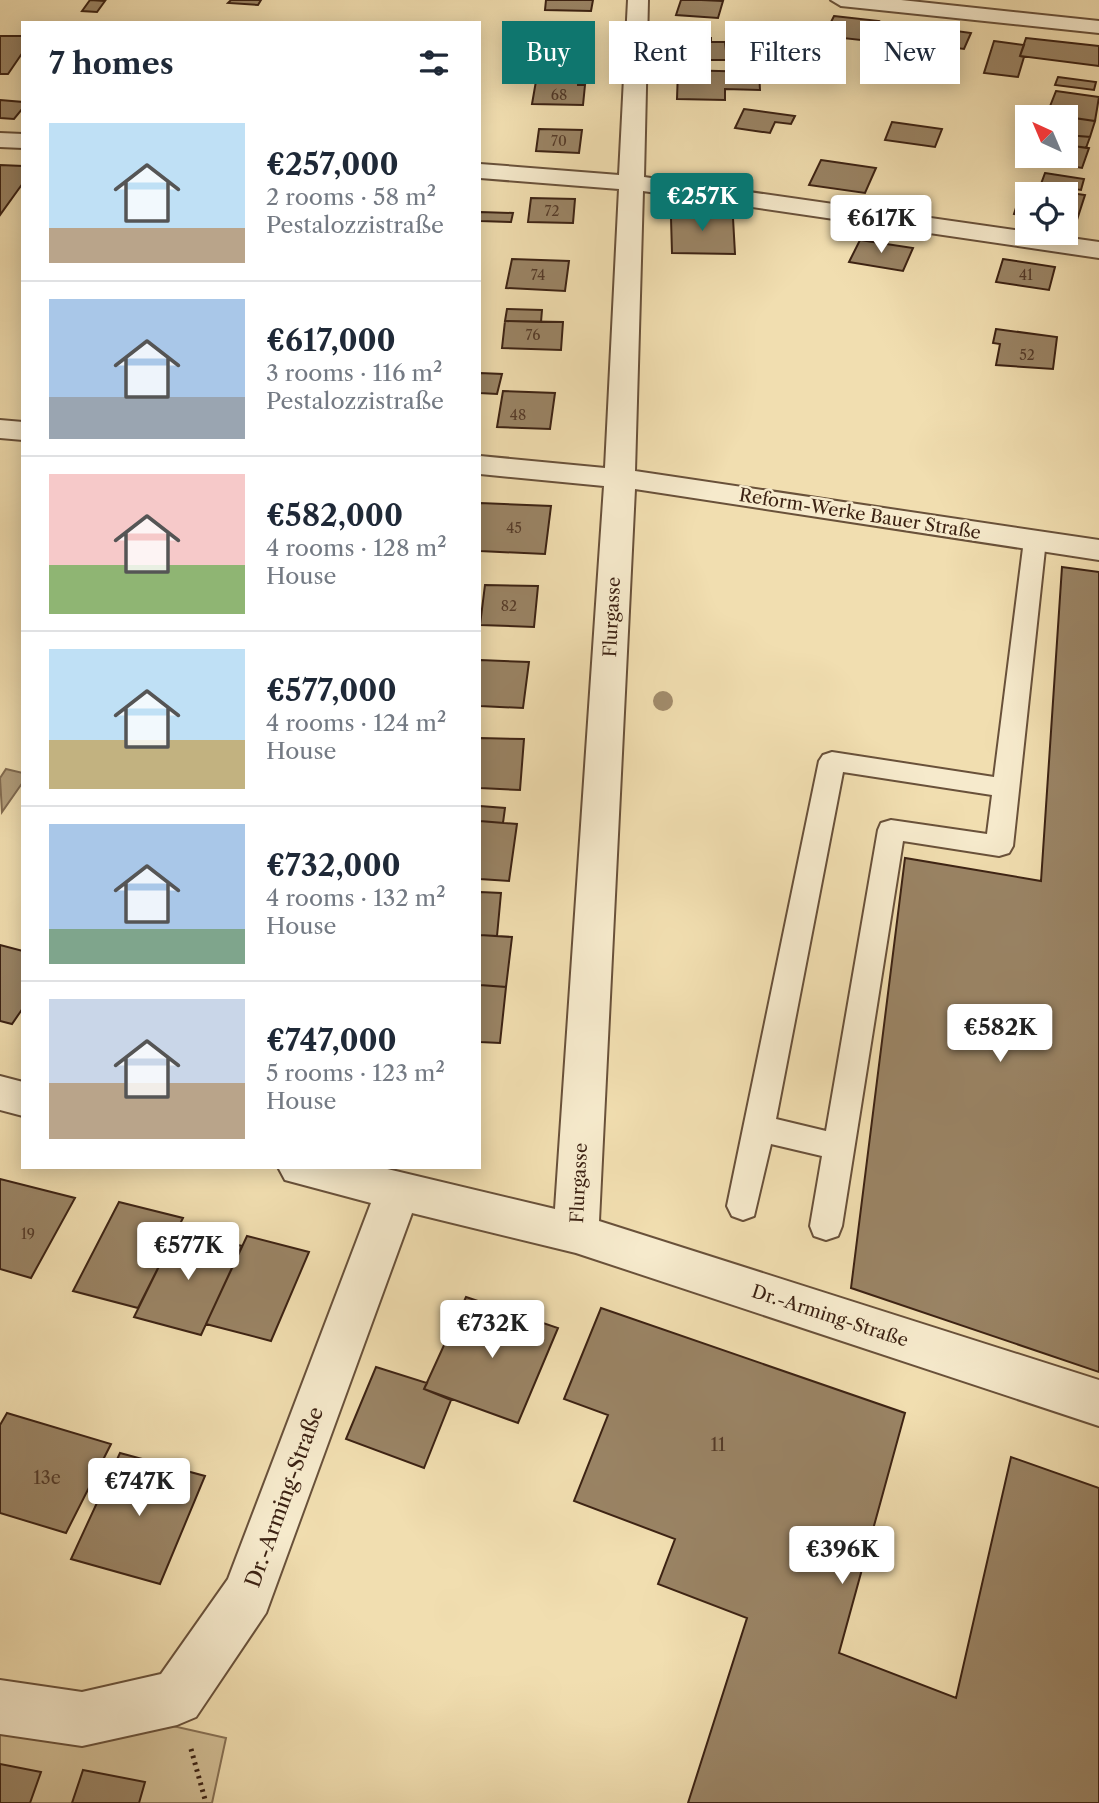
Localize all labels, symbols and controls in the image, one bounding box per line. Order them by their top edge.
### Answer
chip: Buy [502,21,595,84]
chip: Rent [609,21,711,84]
chip: Filters [725,21,846,84]
chip: New [860,21,960,84]
icon: filters [415,44,453,82]
text: 7 homes [49,45,174,82]
house number: 68 [551,86,567,104]
north arrow [1015,105,1078,168]
map controls [1015,105,1078,245]
house number: 70 [551,132,567,150]
text: €257,000 [266,146,399,183]
icon: home [105,151,189,235]
pin: €257K [653,174,751,233]
text: €257K [666,182,738,210]
button: locate [1015,182,1078,245]
text: 2 rooms · 58 m² [266,183,436,211]
pin: €617K [832,196,930,255]
house number: 72 [545,202,559,220]
text: €617K [846,204,916,232]
text: Pestalozzistraße [266,211,444,239]
house number: 74 [531,266,545,284]
house number: 41 [1019,266,1033,284]
text: €617,000 [266,322,396,359]
house number: 76 [526,326,540,344]
icon: home [105,327,189,411]
house number: 52 [1019,346,1035,364]
text: 3 rooms · 116 m² [266,359,442,387]
text: Pestalozzistraße [266,387,444,415]
house number: 48 [510,406,526,424]
street label: Reform-Werke Bauer Straße [738,484,982,544]
text: €582,000 [266,497,403,534]
icon: home [105,502,189,586]
house number: 45 [506,519,522,537]
text: 4 rooms · 128 m² [266,534,447,562]
text: House [266,562,336,590]
street label: Flurgasse [599,576,625,658]
house number: 82 [501,597,517,615]
text: €577,000 [266,672,397,709]
icon: home [105,677,189,761]
text: 4 rooms · 124 m² [266,709,446,737]
text: House [266,737,336,765]
text: €732,000 [266,847,401,884]
icon: home [105,852,189,936]
text: 4 rooms · 132 m² [266,884,446,912]
text: House [266,912,336,940]
pin: €582K [951,1004,1049,1064]
text: €582K [963,1013,1037,1041]
text: €747,000 [266,1022,397,1059]
icon: home [105,1027,189,1111]
text: 5 rooms · 123 m² [266,1059,445,1087]
text: House [266,1087,336,1115]
street label: Flurgasse [566,1142,592,1224]
pin: €577K [139,1222,237,1282]
house number: 19 [21,1225,35,1243]
text: €577K [153,1231,223,1259]
street label: Dr.-Arming-Straße [749,1280,911,1352]
pin: €732K [443,1300,541,1360]
text: €732K [456,1309,528,1337]
street label: Dr.-Arming-Straße [240,1403,328,1591]
house number: 11 [710,1434,726,1456]
pin: €747K [90,1458,188,1518]
house number: 13e [33,1467,61,1489]
text: €747K [104,1467,174,1495]
pin: €396K [793,1526,891,1586]
text: €396K [805,1535,879,1563]

